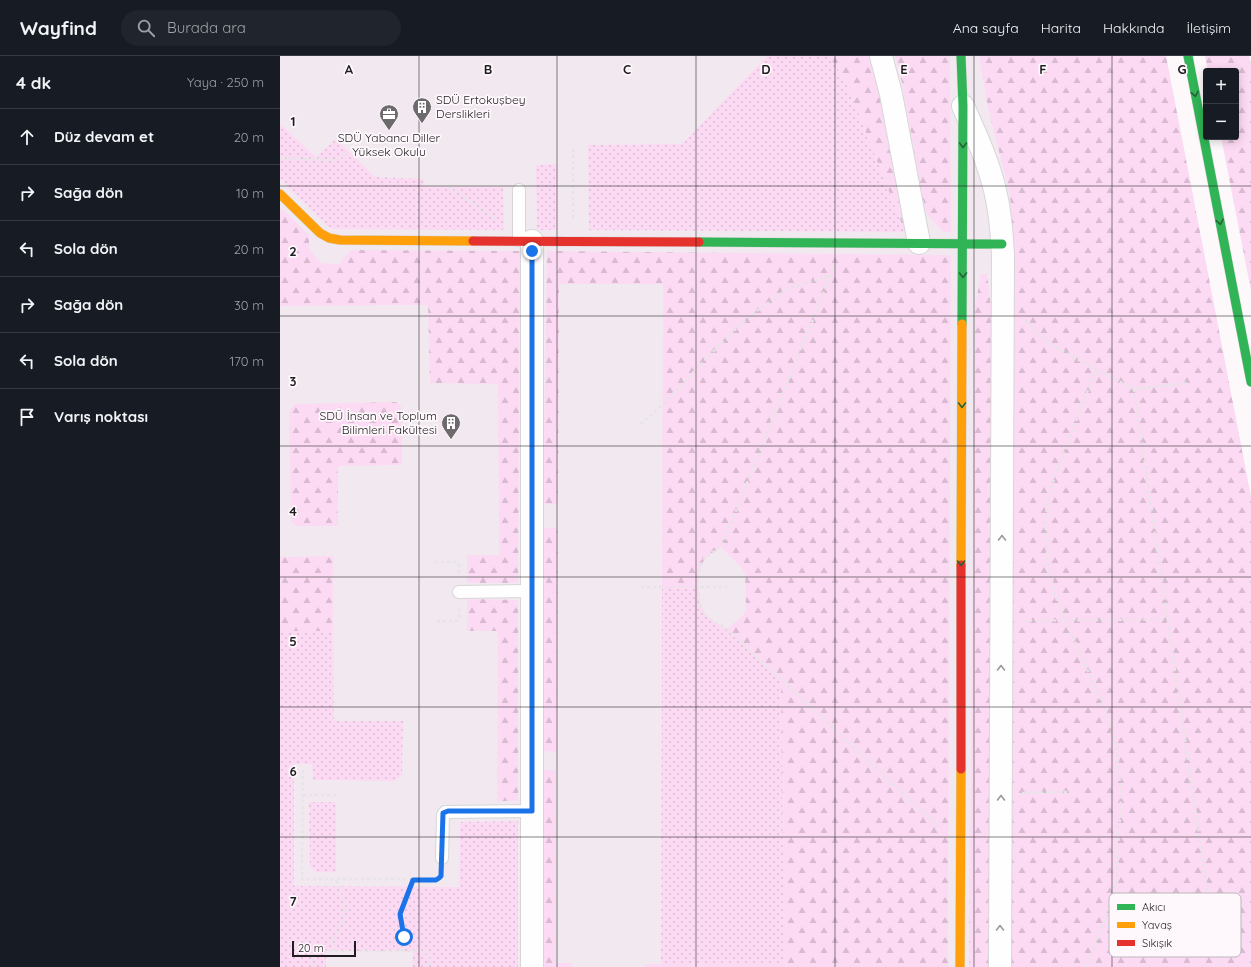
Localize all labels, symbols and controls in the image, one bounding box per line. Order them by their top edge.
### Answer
search box [121,10,401,46]
text: Wayfind [20,16,97,40]
icon: search [135,17,157,39]
text: Burada ara [167,18,246,37]
text: Ana sayfa [953,19,1019,37]
text: Harita [1041,19,1081,37]
text: Hakkında [1103,19,1164,37]
text: İletişim [1186,19,1231,37]
text: A [345,61,354,77]
text: B [484,61,492,77]
text: C [623,61,631,77]
text: D [761,61,771,77]
text: E [900,61,908,77]
text: F [1039,61,1047,77]
text: G [1177,61,1187,77]
map controls [1203,68,1239,140]
button: + [1203,68,1239,104]
text: 4 dk [16,72,51,93]
text: Yaya · 250 m [187,74,264,90]
one-way arrow [1191,91,1199,97]
place label: SDÜ Ertokuşbey Derslikleri [436,92,526,121]
building icon: SDÜ Ertokuşbey Derslikleri [411,96,433,124]
office icon: SDÜ Yabancı Diller Yüksek Okulu [378,103,400,131]
button: − [1203,104,1239,140]
text: 1 [290,113,296,129]
icon: ahead [16,126,38,148]
text: Düz devam et [54,127,154,146]
text: 20 m [234,129,264,145]
place label: SDÜ Yabancı Diller Yüksek Okulu [338,130,441,159]
one-way arrow [959,142,967,148]
icon: right [16,182,38,204]
text: Sağa dön [54,183,123,202]
text: 10 m [236,185,264,201]
one-way arrow [1215,219,1224,225]
icon: left [16,238,38,260]
text: Sola dön [54,239,118,258]
text: 20 m [234,241,264,257]
route end [523,242,541,260]
text: 2 [289,243,297,259]
one-way arrow [959,272,967,278]
icon: right [16,294,38,316]
text: Sağa dön [54,295,123,314]
text: 30 m [234,297,264,313]
icon: left [16,350,38,372]
text: Sola dön [54,351,118,370]
text: 170 m [229,353,264,369]
text: 3 [290,373,297,389]
one-way arrow [958,402,966,408]
icon: arrive [16,406,38,428]
text: Varış noktası [54,407,148,426]
place label: SDÜ İnsan ve Toplum Bilimleri Fakültesi [320,408,437,437]
building icon: SDÜ İnsan ve Toplum Bilimleri Fakültesi [440,412,462,440]
text: 4 [289,503,297,519]
one-way arrow [998,535,1006,541]
one-way arrow [957,560,965,566]
text: 5 [289,633,297,649]
one-way arrow [997,665,1005,671]
text: 6 [289,763,297,779]
one-way arrow [996,795,1005,801]
text: 7 [289,893,297,909]
legend [1109,893,1241,957]
text: Akıcı [1142,900,1165,914]
text: Yavaş [1142,918,1172,932]
one-way arrow [996,925,1004,931]
route start [395,928,413,946]
text: Sıkışık [1142,936,1172,950]
scale bar [292,939,356,958]
text: 20 m [298,941,324,955]

